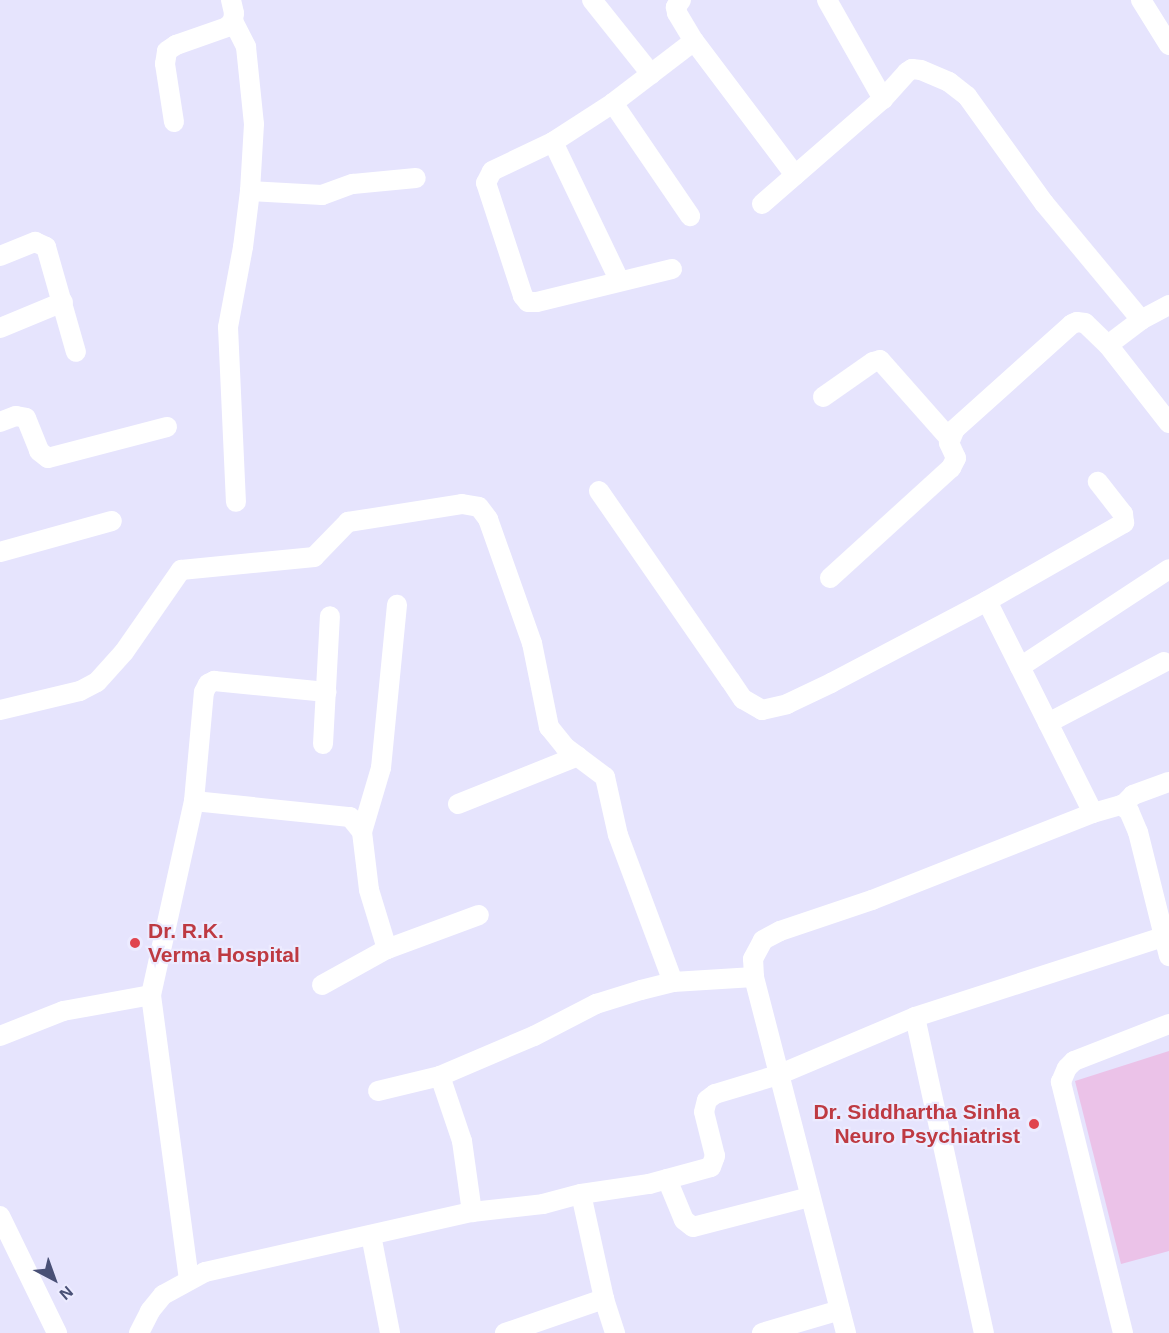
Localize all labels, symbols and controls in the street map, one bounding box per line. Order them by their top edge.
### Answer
place label: Dr. R.K. Verma Hospital [148,918,300,968]
marker: Dr. R.K. Verma Hospital [126,934,144,952]
place label: Dr. Siddhartha Sinha Neuro Psychiatrist [813,1099,1020,1149]
marker: Dr. Siddhartha Sinha Neuro Psychiatrist [1025,1115,1043,1133]
north arrow [24,1249,84,1309]
text: N [56,1283,76,1303]

